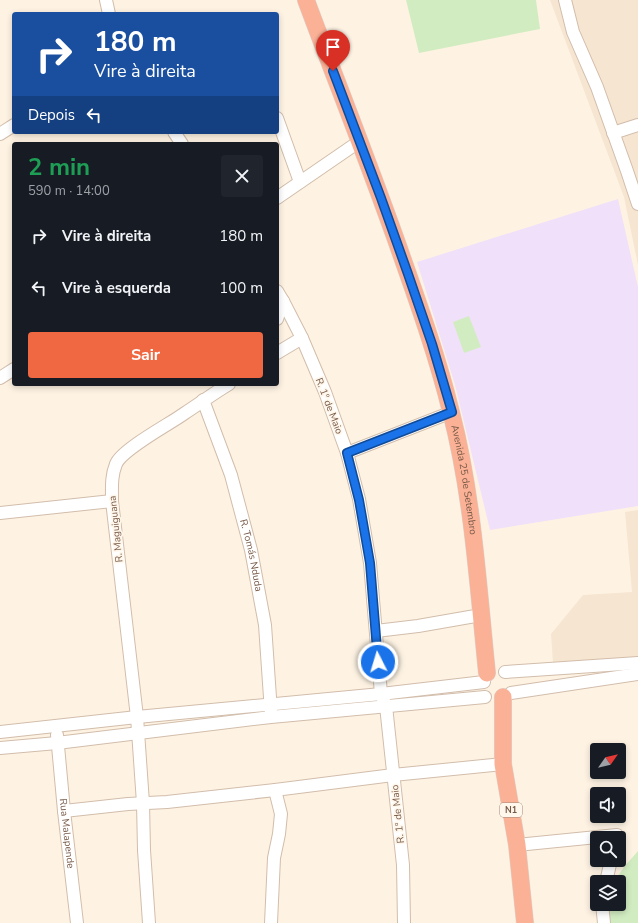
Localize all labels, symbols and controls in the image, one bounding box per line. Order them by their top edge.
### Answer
text: 180 m [94,23,177,61]
icon: right [28,28,80,80]
pin [316,30,350,71]
icon: arrive [322,36,344,58]
text: Vire à direita [94,59,196,83]
icon: left [83,104,105,126]
text: Depois [28,105,75,125]
text: 2 min [28,151,90,183]
button: close [221,155,263,197]
text: 590 m · 14:00 [28,182,110,200]
icon: right [28,225,50,247]
text: Vire à direita [62,226,151,246]
text: 180 m [219,226,263,246]
icon: left [28,277,50,299]
text: Vire à esquerda [62,278,171,298]
text: 100 m [219,278,263,298]
button: Sair [28,332,263,378]
street label: R. 1º de Maio [312,376,346,436]
street label: Avenida 25 de Setembro [447,423,480,536]
street label: R. Maguiguana [106,495,126,563]
street label: R. Tomás Nduda [236,518,266,593]
position arrow [357,641,399,683]
north arrow [590,743,626,779]
map controls [590,743,626,911]
street label: R. 1º de Maio [388,783,408,844]
button: sound [590,787,626,823]
street label: Rua Malapende [56,798,78,869]
road number: N1 [500,803,522,817]
button: search [590,831,626,867]
button: layers [590,875,626,911]

